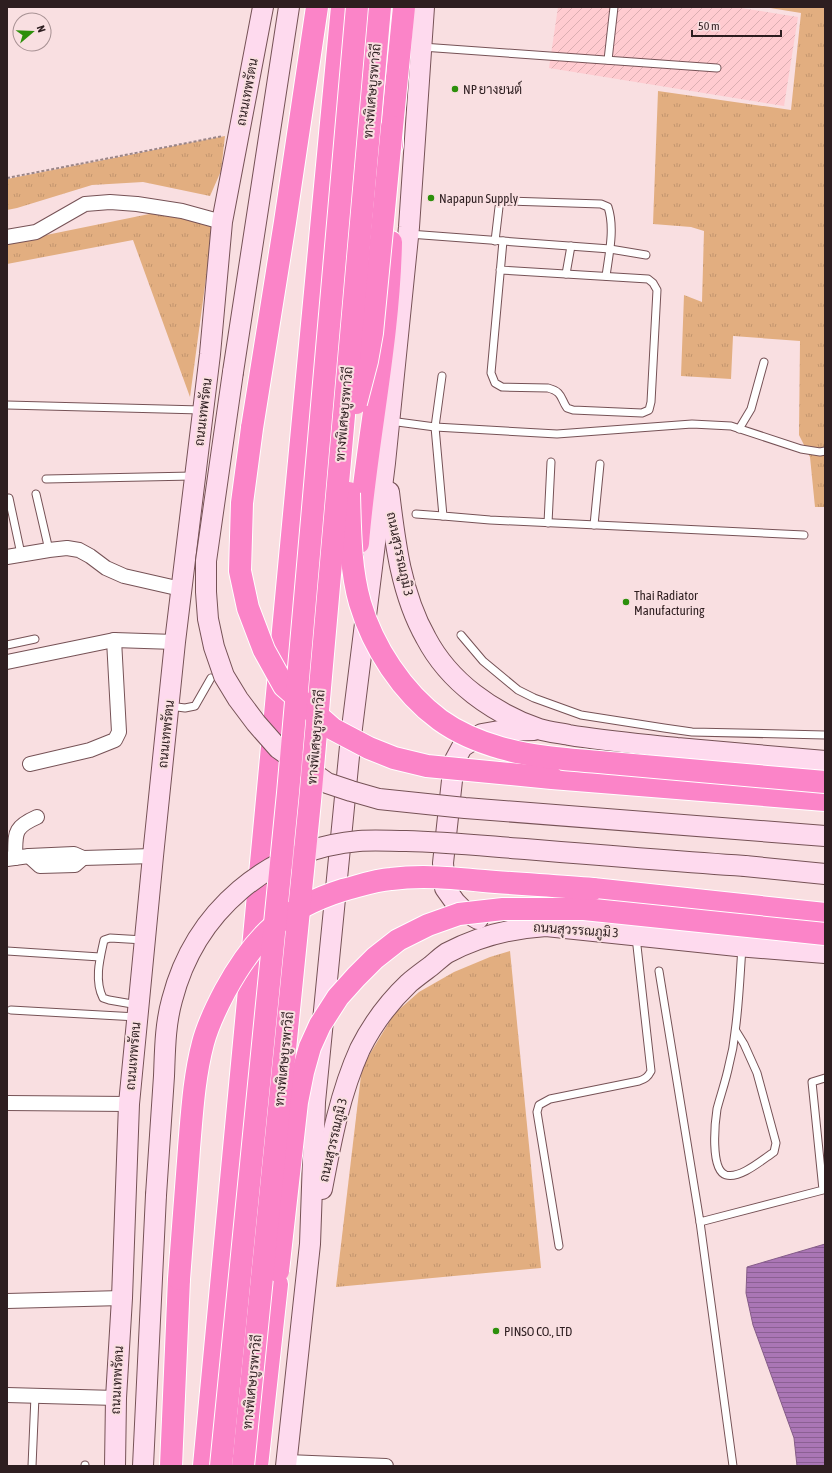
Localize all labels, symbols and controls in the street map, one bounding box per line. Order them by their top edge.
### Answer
north arrow [12,12,52,52]
scale bar [692,12,781,38]
text: 50 m [698,19,720,33]
text: N [35,24,48,34]
street label: ทางพิเศษบูรพาวิถี [358,43,386,139]
street label: ถนนเทพรัตน [233,57,261,127]
place label: NP ยางยนต์ [463,80,522,97]
marker: NP ยางยนต์ [450,84,460,94]
place label: Napapun Supply [439,191,519,206]
marker: Napapun Supply [426,193,436,203]
street label: ทางพิเศษบูรพาวิถี [330,366,358,462]
street label: ถนนเทพรัตน [191,377,215,447]
street label: ถนนสุวรรณภูมิ 3 [382,510,417,598]
place label: Thai Radiator Manufacturing [634,588,705,618]
marker: Thai Radiator Manufacturing [621,597,631,607]
street label: ทางพิเศษบูรพาวิถี [302,689,330,785]
street label: ถนนเทพรัตน [155,699,177,769]
street label: ถนนสุวรรณภูมิ 3 [533,919,619,942]
street label: ทางพิเศษบูรพาวิถี [270,1011,298,1107]
street label: ถนนเทพรัตน [123,1021,143,1091]
street label: ถนนสุวรรณภูมิ 3 [315,1096,352,1184]
place label: PINSO CO., LTD [504,1324,572,1339]
marker: PINSO CO., LTD [491,1326,501,1336]
street label: ทางพิเศษบูรพาวิถี [238,1334,266,1430]
street label: ถนนเทพรัตน [108,1345,126,1415]

